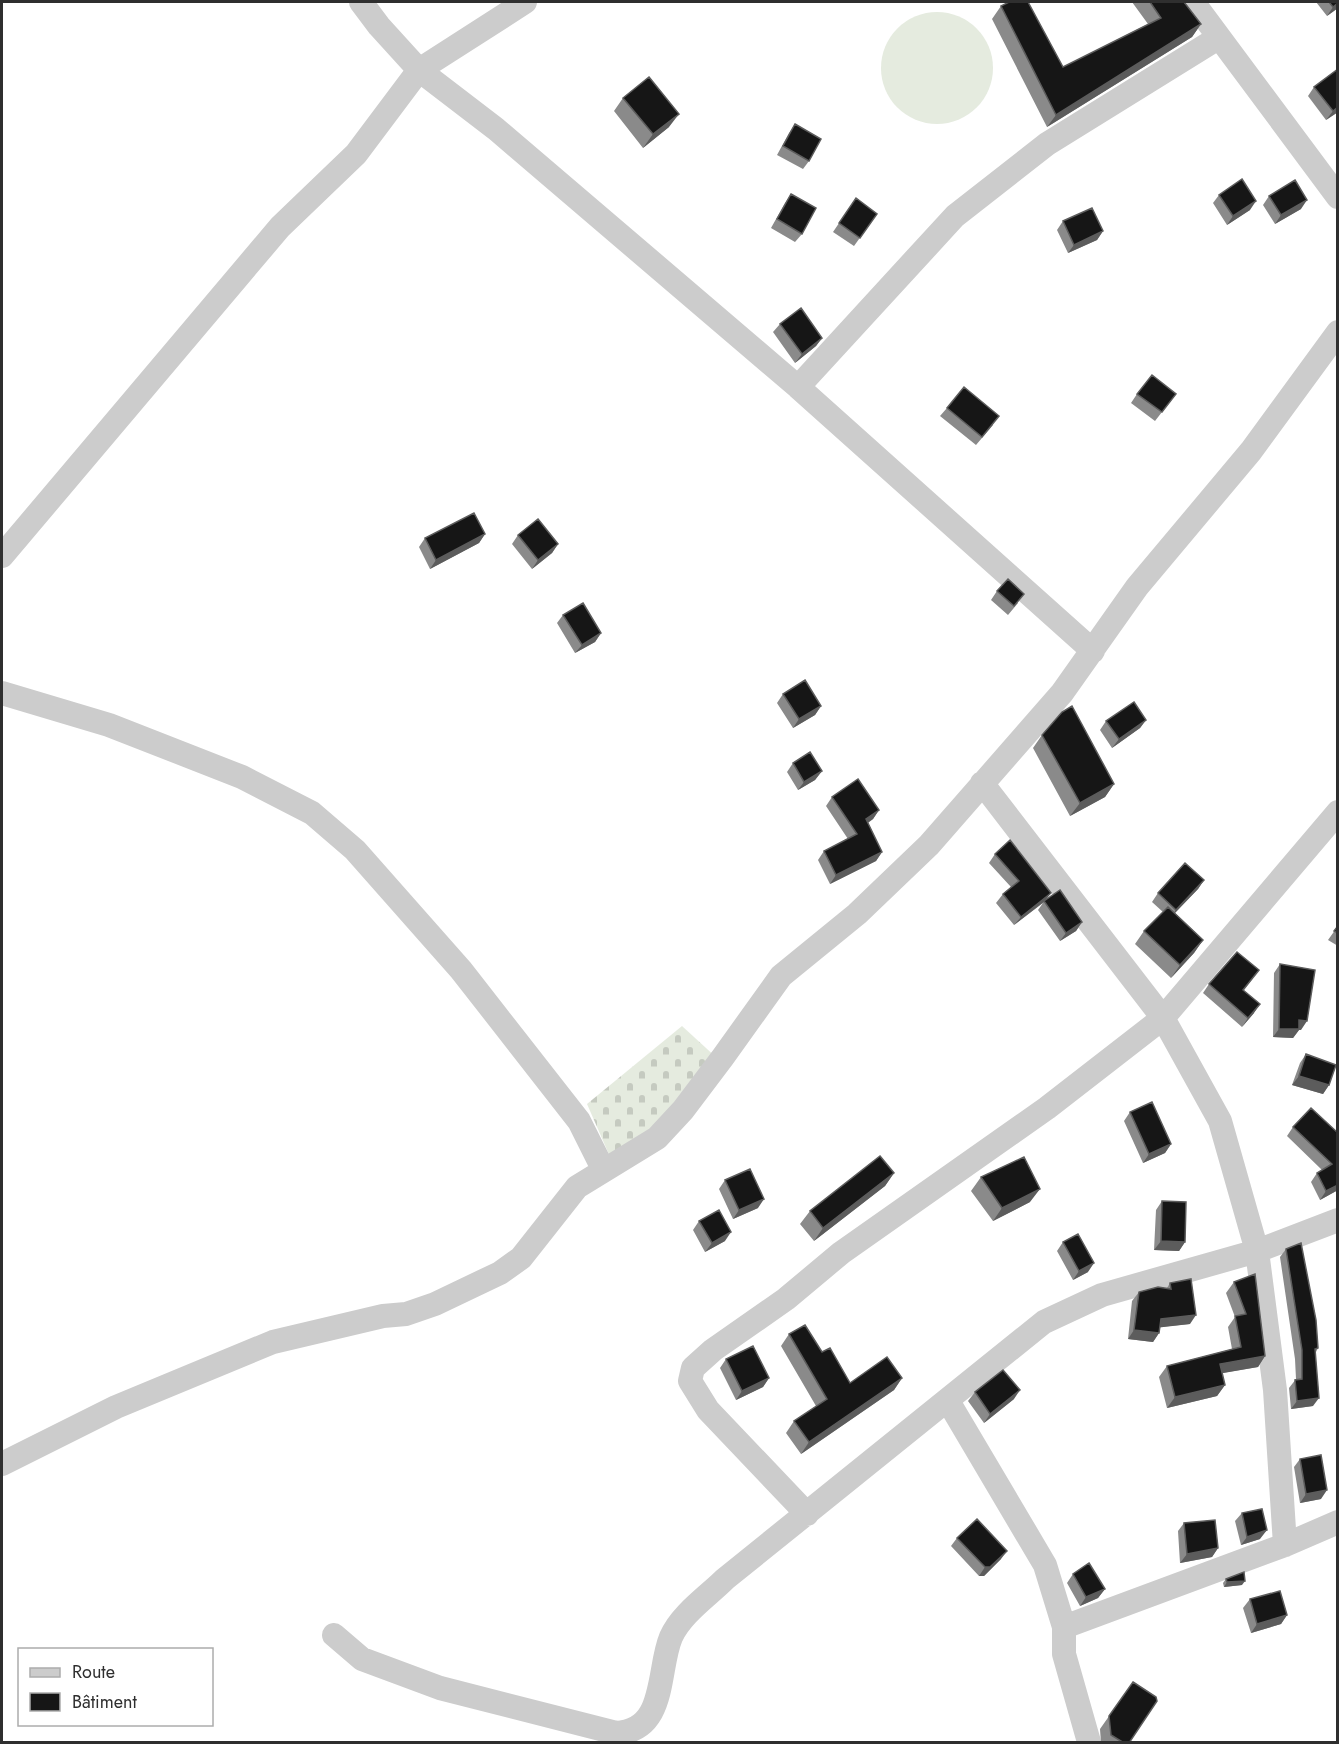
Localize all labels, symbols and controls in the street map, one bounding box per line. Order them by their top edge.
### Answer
legend [18,1648,213,1726]
text: Route [72,1659,115,1685]
text: Bâtiment [72,1689,138,1715]

